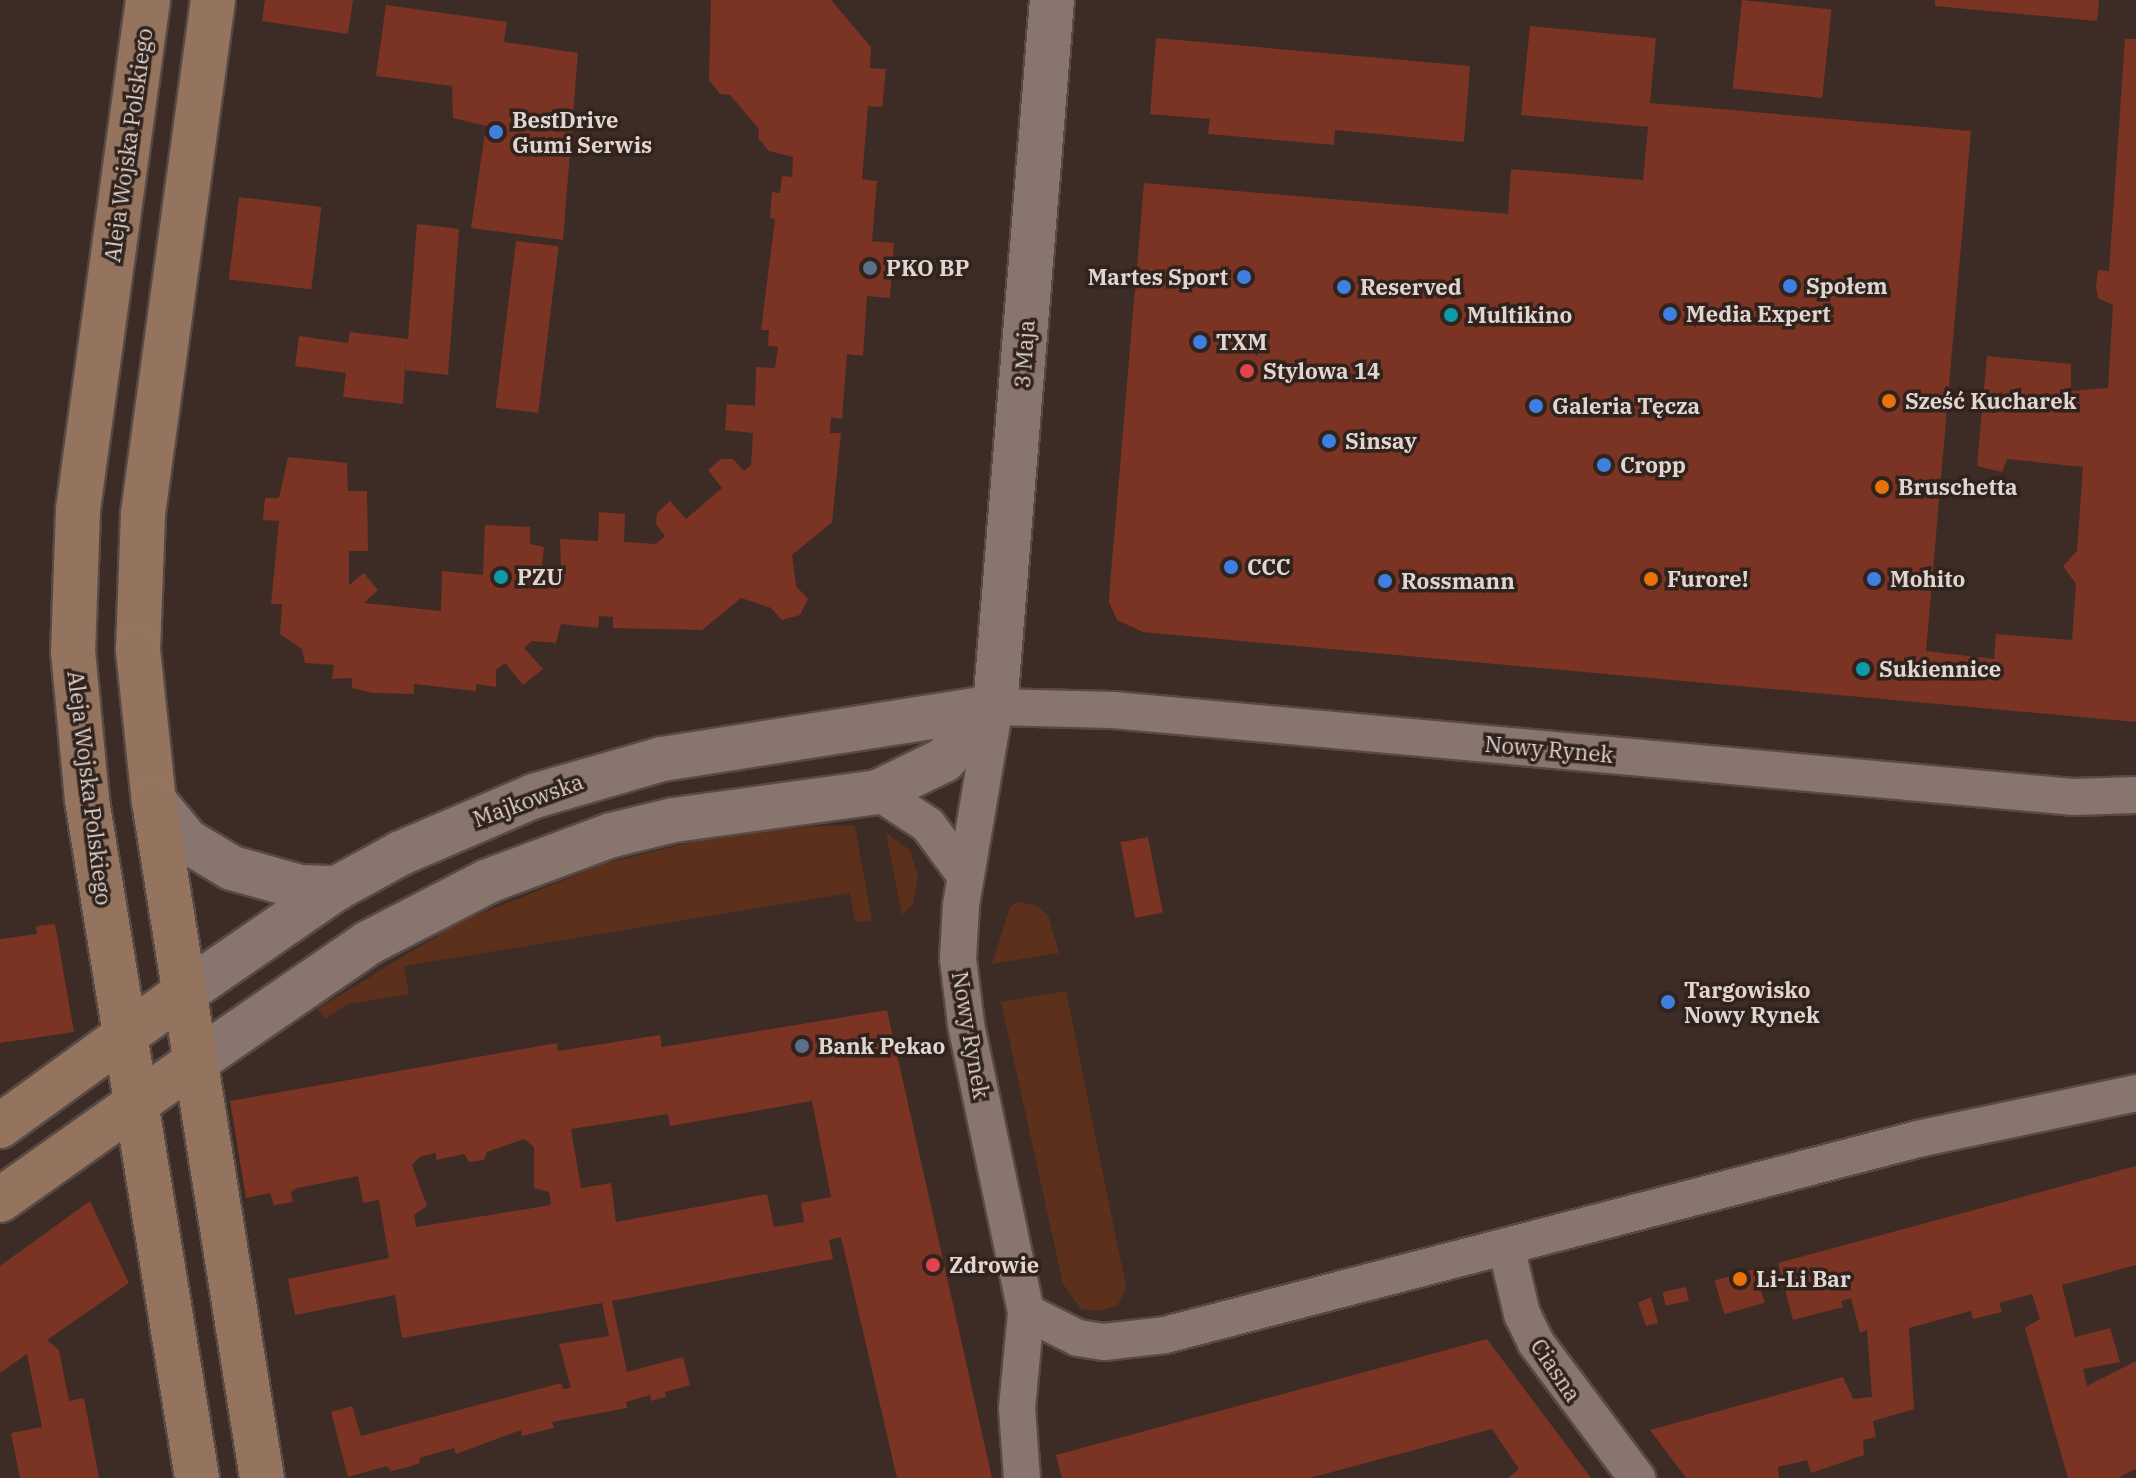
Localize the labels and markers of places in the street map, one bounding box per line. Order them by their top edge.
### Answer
place label: BestDrive Gumi Serwis [512,106,652,158]
marker: BestDrive Gumi Serwis [487,123,505,141]
place label: PKO BP [886,255,969,281]
marker: PKO BP [861,259,879,277]
place label: Martes Sport [1088,264,1228,290]
marker: Martes Sport [1235,268,1253,286]
place label: Społem [1806,273,1888,299]
place label: Reserved [1360,274,1462,300]
marker: Społem [1781,277,1799,295]
marker: Reserved [1335,278,1353,296]
place label: Media Expert [1686,301,1831,327]
place label: Multikino [1467,302,1572,328]
marker: Media Expert [1661,305,1679,323]
marker: Multikino [1442,306,1460,324]
place label: TXM [1216,329,1267,355]
marker: TXM [1191,333,1209,351]
place label: Stylowa 14 [1263,358,1380,384]
marker: Stylowa 14 [1238,362,1256,380]
place label: Sześć Kucharek [1905,388,2076,414]
marker: Sześć Kucharek [1880,392,1898,410]
place label: Galeria Tęcza [1552,393,1700,419]
marker: Galeria Tęcza [1527,397,1545,415]
place label: Sinsay [1345,428,1417,454]
marker: Sinsay [1320,432,1338,450]
place label: Cropp [1620,452,1686,478]
marker: Cropp [1595,456,1613,474]
place label: Bruschetta [1898,474,2017,500]
marker: Bruschetta [1873,478,1891,496]
place label: CCC [1247,554,1290,580]
marker: CCC [1222,558,1240,576]
place label: PZU [517,564,563,590]
place label: Furore! [1667,566,1749,592]
place label: Mohito [1890,566,1965,592]
marker: PZU [492,568,510,586]
place label: Rossmann [1401,568,1515,594]
marker: Furore! [1642,570,1660,588]
marker: Mohito [1865,570,1883,588]
marker: Rossmann [1376,572,1394,590]
place label: Sukiennice [1879,656,2001,682]
marker: Sukiennice [1854,660,1872,678]
place label: Targowisko Nowy Rynek [1684,976,1820,1028]
marker: Targowisko Nowy Rynek [1659,993,1677,1011]
place label: Bank Pekao [818,1033,945,1059]
marker: Bank Pekao [793,1037,811,1055]
place label: Zdrowie [949,1252,1039,1278]
marker: Zdrowie [924,1256,942,1274]
place label: Li-Li Bar [1756,1266,1851,1292]
marker: Li-Li Bar [1731,1270,1749,1288]

